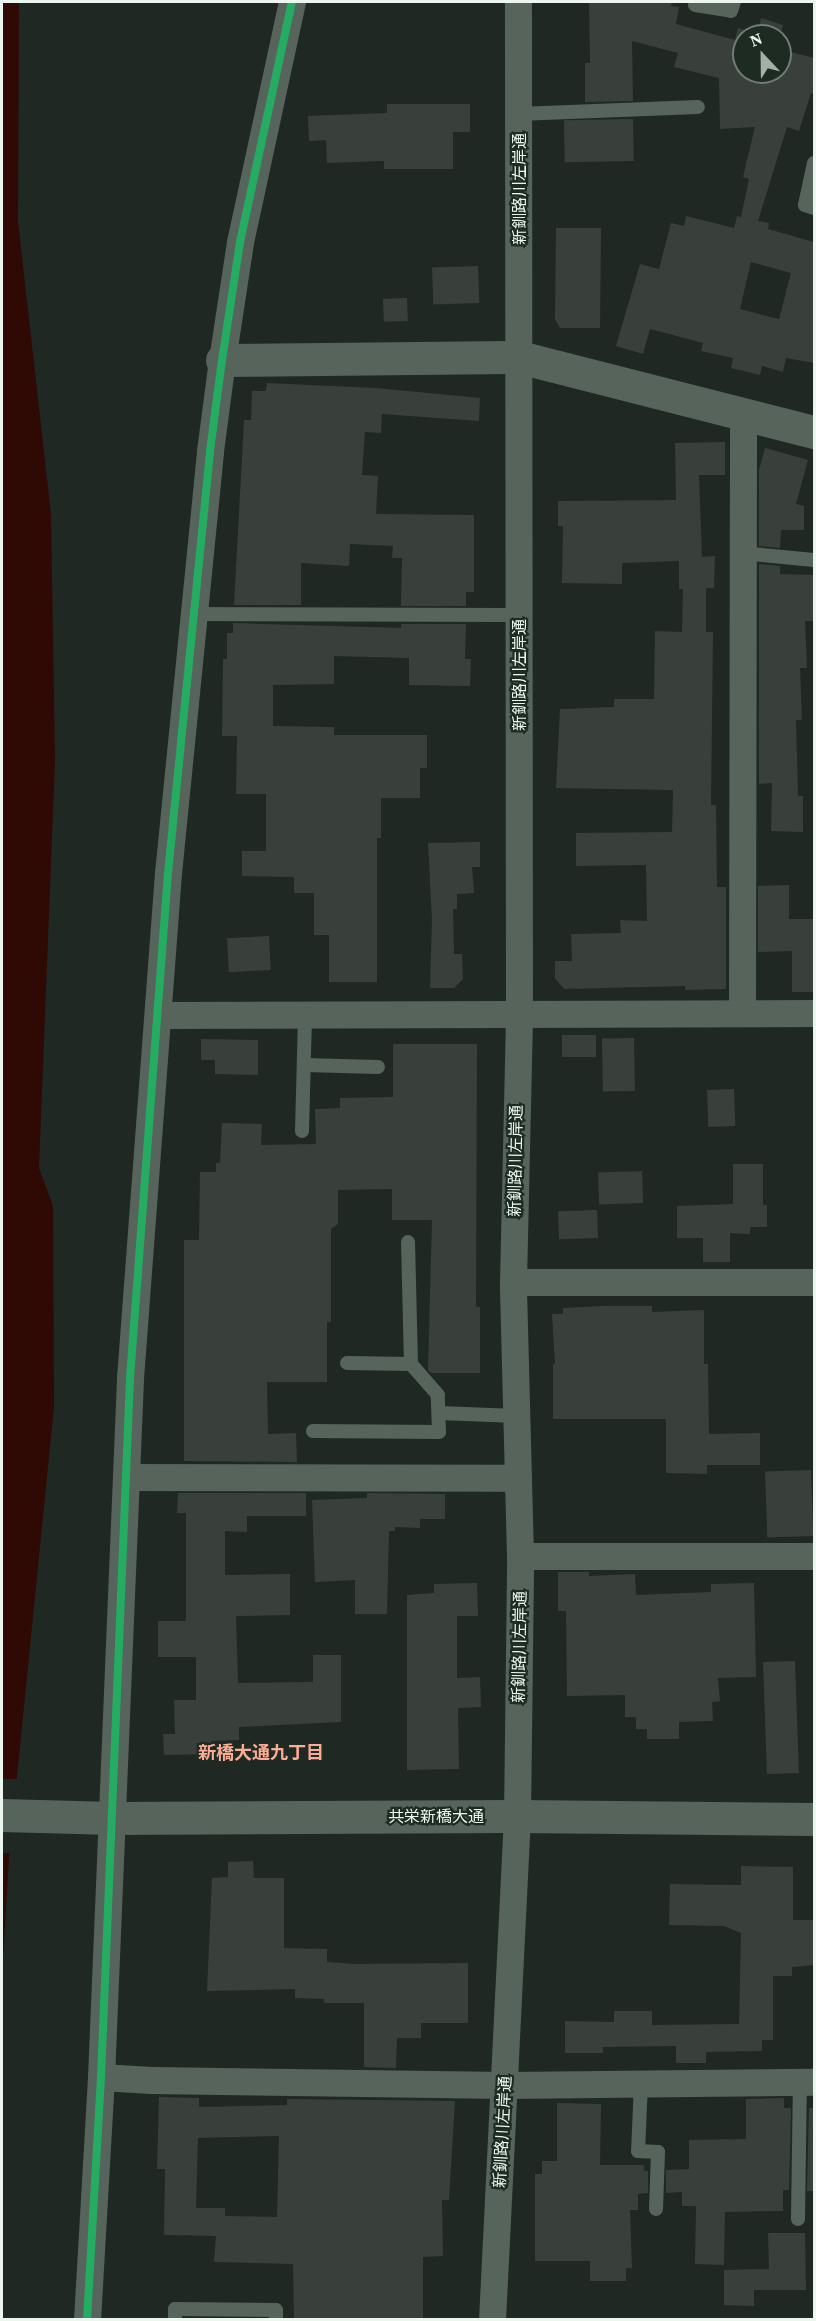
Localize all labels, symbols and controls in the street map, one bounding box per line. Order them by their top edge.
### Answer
north arrow [732,24,792,84]
text: N [746,27,766,52]
street label: 新釧路川左岸通 [509,133,529,245]
street label: 新釧路川左岸通 [509,619,529,731]
street label: 新釧路川左岸通 [504,1105,526,1217]
street label: 新釧路川左岸通 [508,1591,530,1703]
district label: 新橋大通九丁目 [198,1742,324,1764]
street label: 共栄新橋大通 [388,1806,484,1826]
street label: 新釧路川左岸通 [489,2076,515,2188]

